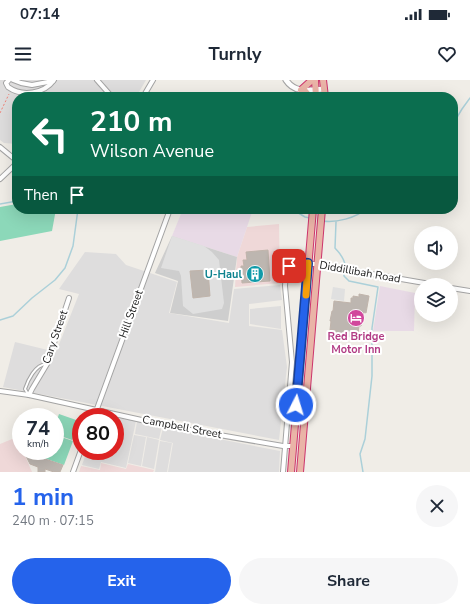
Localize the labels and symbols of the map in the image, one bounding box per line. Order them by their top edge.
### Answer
pin [272,249,306,283]
street label: Diddillibah Road [318,257,402,287]
building icon: U-Haul [245,264,265,284]
place label: U-Haul [205,267,242,282]
street label: Hill Street [115,288,147,340]
street label: Cary Street [39,308,71,366]
hotel icon: Red Bridge Motor Inn [346,308,366,328]
place label: Red Bridge Motor Inn [328,329,384,357]
position arrow [275,384,317,426]
speed limit sign: 80 [72,408,124,460]
street label: Campbell Street [141,412,223,442]

